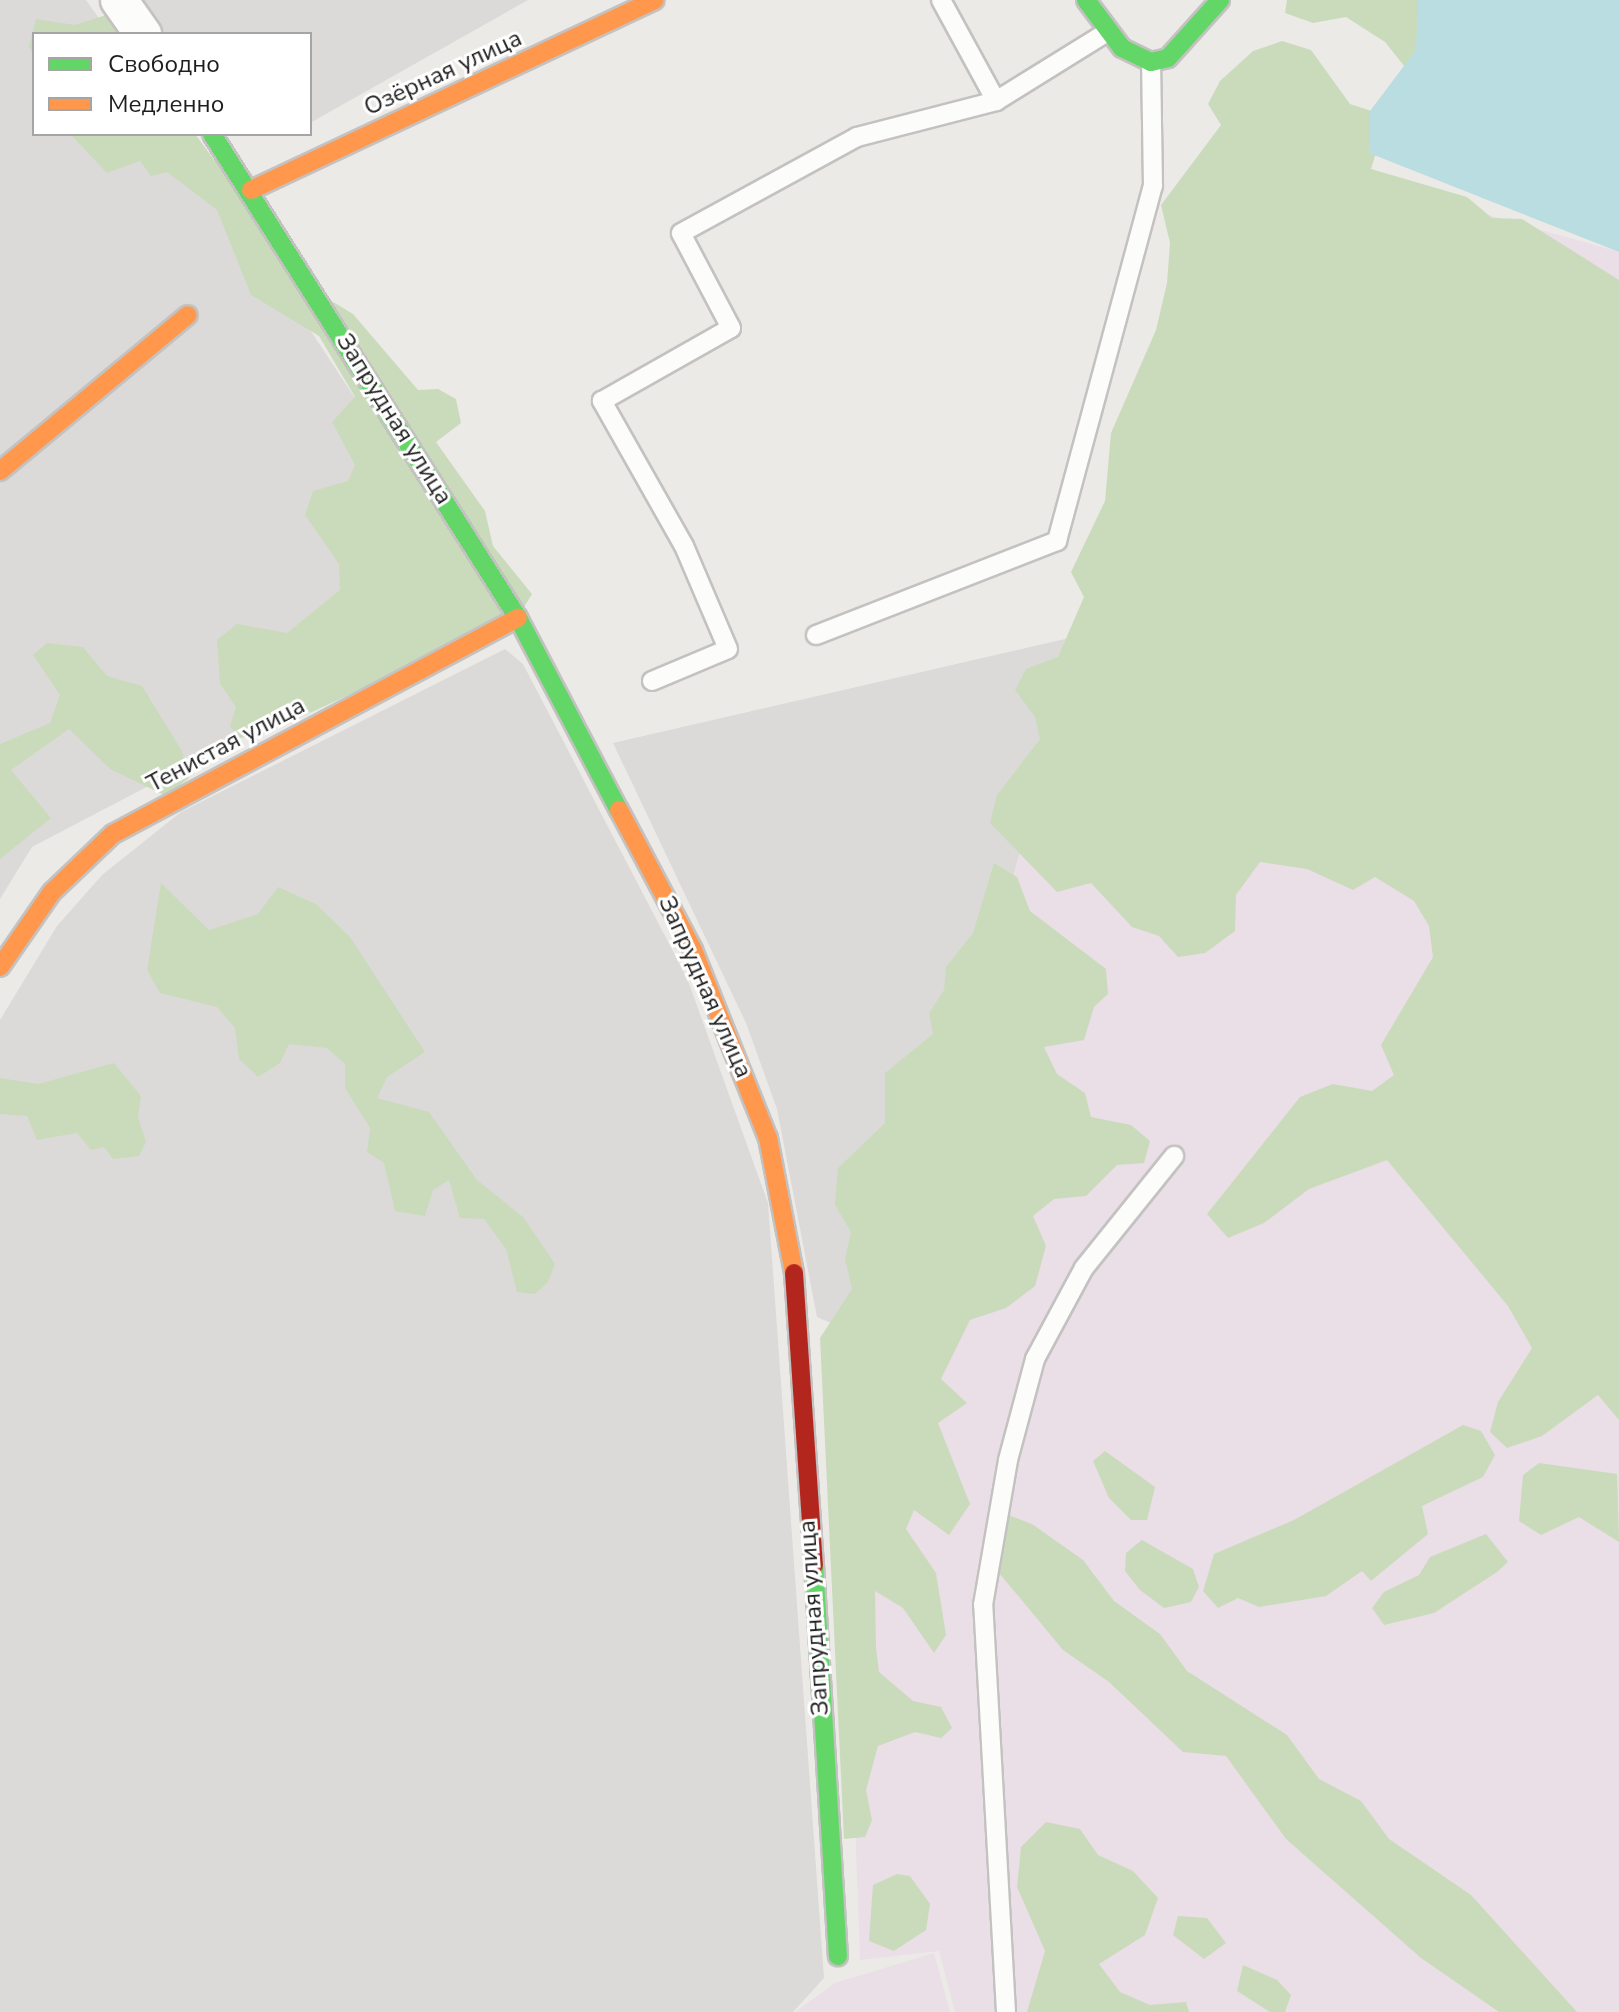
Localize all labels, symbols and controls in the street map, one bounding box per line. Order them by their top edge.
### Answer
street label: Озёрная улица [360,24,526,122]
legend [32,32,312,136]
text: Свободно [108,48,220,80]
text: Медленно [108,88,224,120]
street label: Запрудная улица [330,328,458,510]
street label: Тенистая улица [142,691,310,799]
street label: Запрудная улица [652,892,758,1082]
street label: Запрудная улица [793,1519,835,1717]

